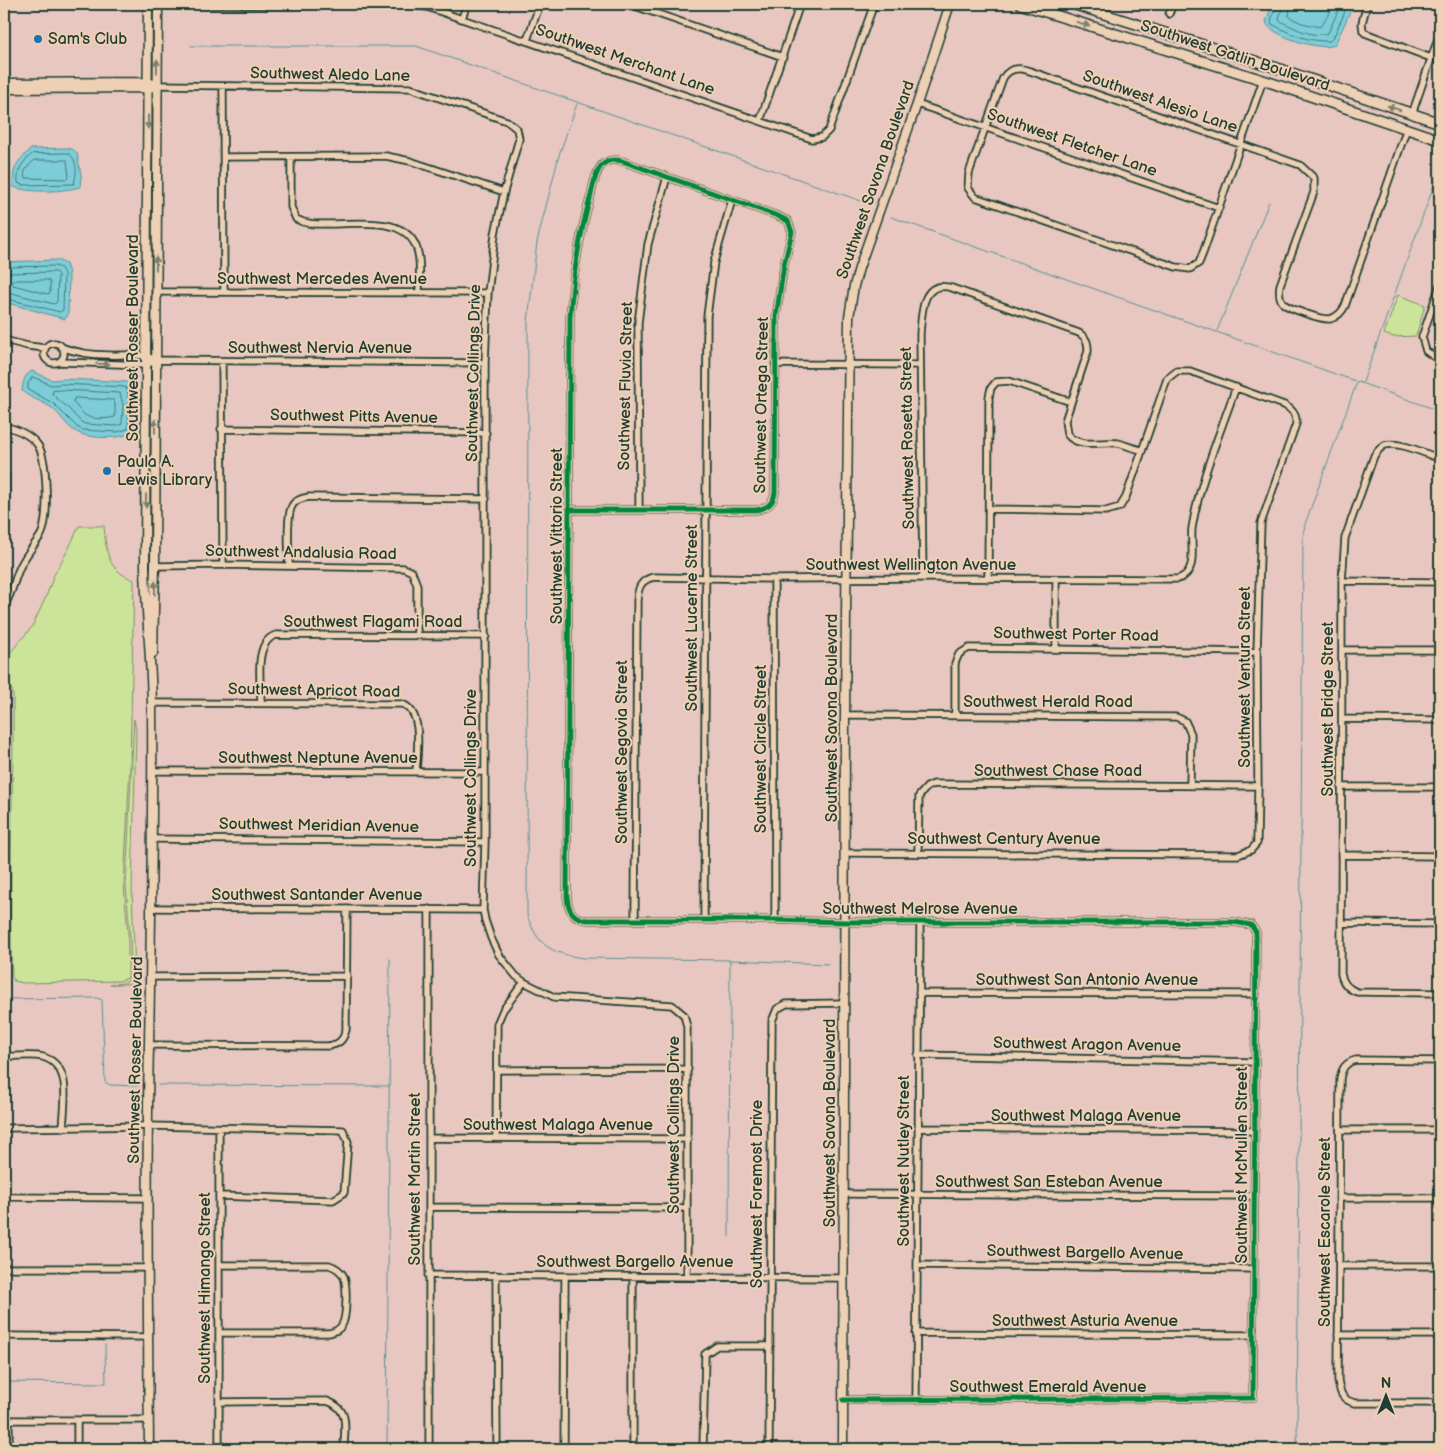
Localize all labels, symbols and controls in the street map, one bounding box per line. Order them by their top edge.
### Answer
street label: Southwest Gatlin Boulevard [1138,16,1332,96]
street label: Southwest Merchant Lane [533,20,718,100]
one-way arrow [1076,20,1091,28]
place label: Sam's Club [48,30,127,49]
marker: Sam's Club [32,33,44,45]
one-way arrow [154,58,162,74]
street label: Southwest Aledo Lane [250,64,411,86]
street label: Southwest Alesio Lane [1080,67,1240,138]
street label: Southwest Savona Boulevard [833,78,919,282]
one-way arrow [1386,103,1401,111]
street label: Southwest Fletcher Lane [984,105,1160,181]
one-way arrow [144,115,152,131]
street label: Southwest Rosser Boulevard [124,234,143,442]
one-way arrow [152,255,160,271]
street label: Southwest Mercedes Avenue [217,270,427,289]
street label: Southwest Collings Drive [463,283,485,462]
street label: Southwest Fluvia Street [615,301,637,471]
street label: Southwest Ortega Street [751,316,773,494]
street label: Southwest Nervia Avenue [228,339,413,358]
street label: Southwest Rosetta Street [897,346,919,529]
one-way arrow [95,360,111,368]
street label: Southwest Pitts Avenue [270,406,439,428]
one-way arrow [151,418,159,434]
street label: Southwest Vittorio Street [548,448,567,624]
place label: Paula A. Lewis Library [117,453,213,490]
marker: Paula A. Lewis Library [101,465,113,477]
one-way arrow [142,493,150,509]
street label: Southwest Lucerne Street [683,525,702,711]
street label: Southwest Andalusia Road [205,542,397,564]
street label: Southwest Wellington Avenue [806,556,1017,575]
one-way arrow [151,580,159,596]
street label: Southwest Ventura Street [1236,586,1255,768]
street label: Southwest Flagami Road [284,613,462,632]
street label: Southwest Savona Boulevard [823,614,842,822]
street label: Southwest Bridge Street [1319,622,1338,796]
street label: Southwest Porter Road [993,624,1159,646]
street label: Southwest Segovia Street [613,660,632,844]
street label: Southwest Circle Street [752,665,771,833]
street label: Southwest Apricot Road [228,680,400,702]
street label: Southwest Collings Drive [462,689,481,867]
street label: Southwest Herald Road [963,693,1133,712]
street label: Southwest Neptune Avenue [218,749,418,768]
street label: Southwest Chase Road [974,762,1142,781]
street label: Southwest Meridian Avenue [219,815,420,837]
street label: Southwest Century Avenue [908,830,1101,849]
street label: Southwest Santander Avenue [212,886,423,905]
street label: Southwest Melrose Avenue [822,900,1018,919]
street label: Southwest Rosser Boulevard [125,956,147,1164]
street label: Southwest San Antonio Avenue [976,971,1199,990]
street label: Southwest Savona Boulevard [821,1019,840,1227]
street label: Southwest Aragon Avenue [993,1034,1182,1056]
street label: Southwest Collings Drive [665,1036,684,1214]
street label: Southwest McMullen Street [1233,1066,1252,1263]
street label: Southwest Nutley Street [895,1075,914,1247]
street label: Southwest Martin Street [406,1092,425,1265]
street label: Southwest Foremost Drive [748,1099,767,1288]
street label: Southwest Malaga Avenue [991,1107,1182,1126]
street label: Southwest Malaga Avenue [463,1116,654,1135]
street label: Southwest Escarole Street [1316,1137,1335,1327]
street label: Southwest San Esteban Avenue [935,1173,1163,1192]
street label: Southwest Himango Street [196,1192,215,1384]
street label: Southwest Bargello Avenue [986,1242,1184,1264]
street label: Southwest Bargello Avenue [537,1253,734,1272]
street label: Southwest Asturia Avenue [992,1312,1178,1331]
north arrow [1362,1370,1412,1420]
text: N [1381,1375,1391,1392]
street label: Southwest Emerald Avenue [950,1378,1147,1397]

